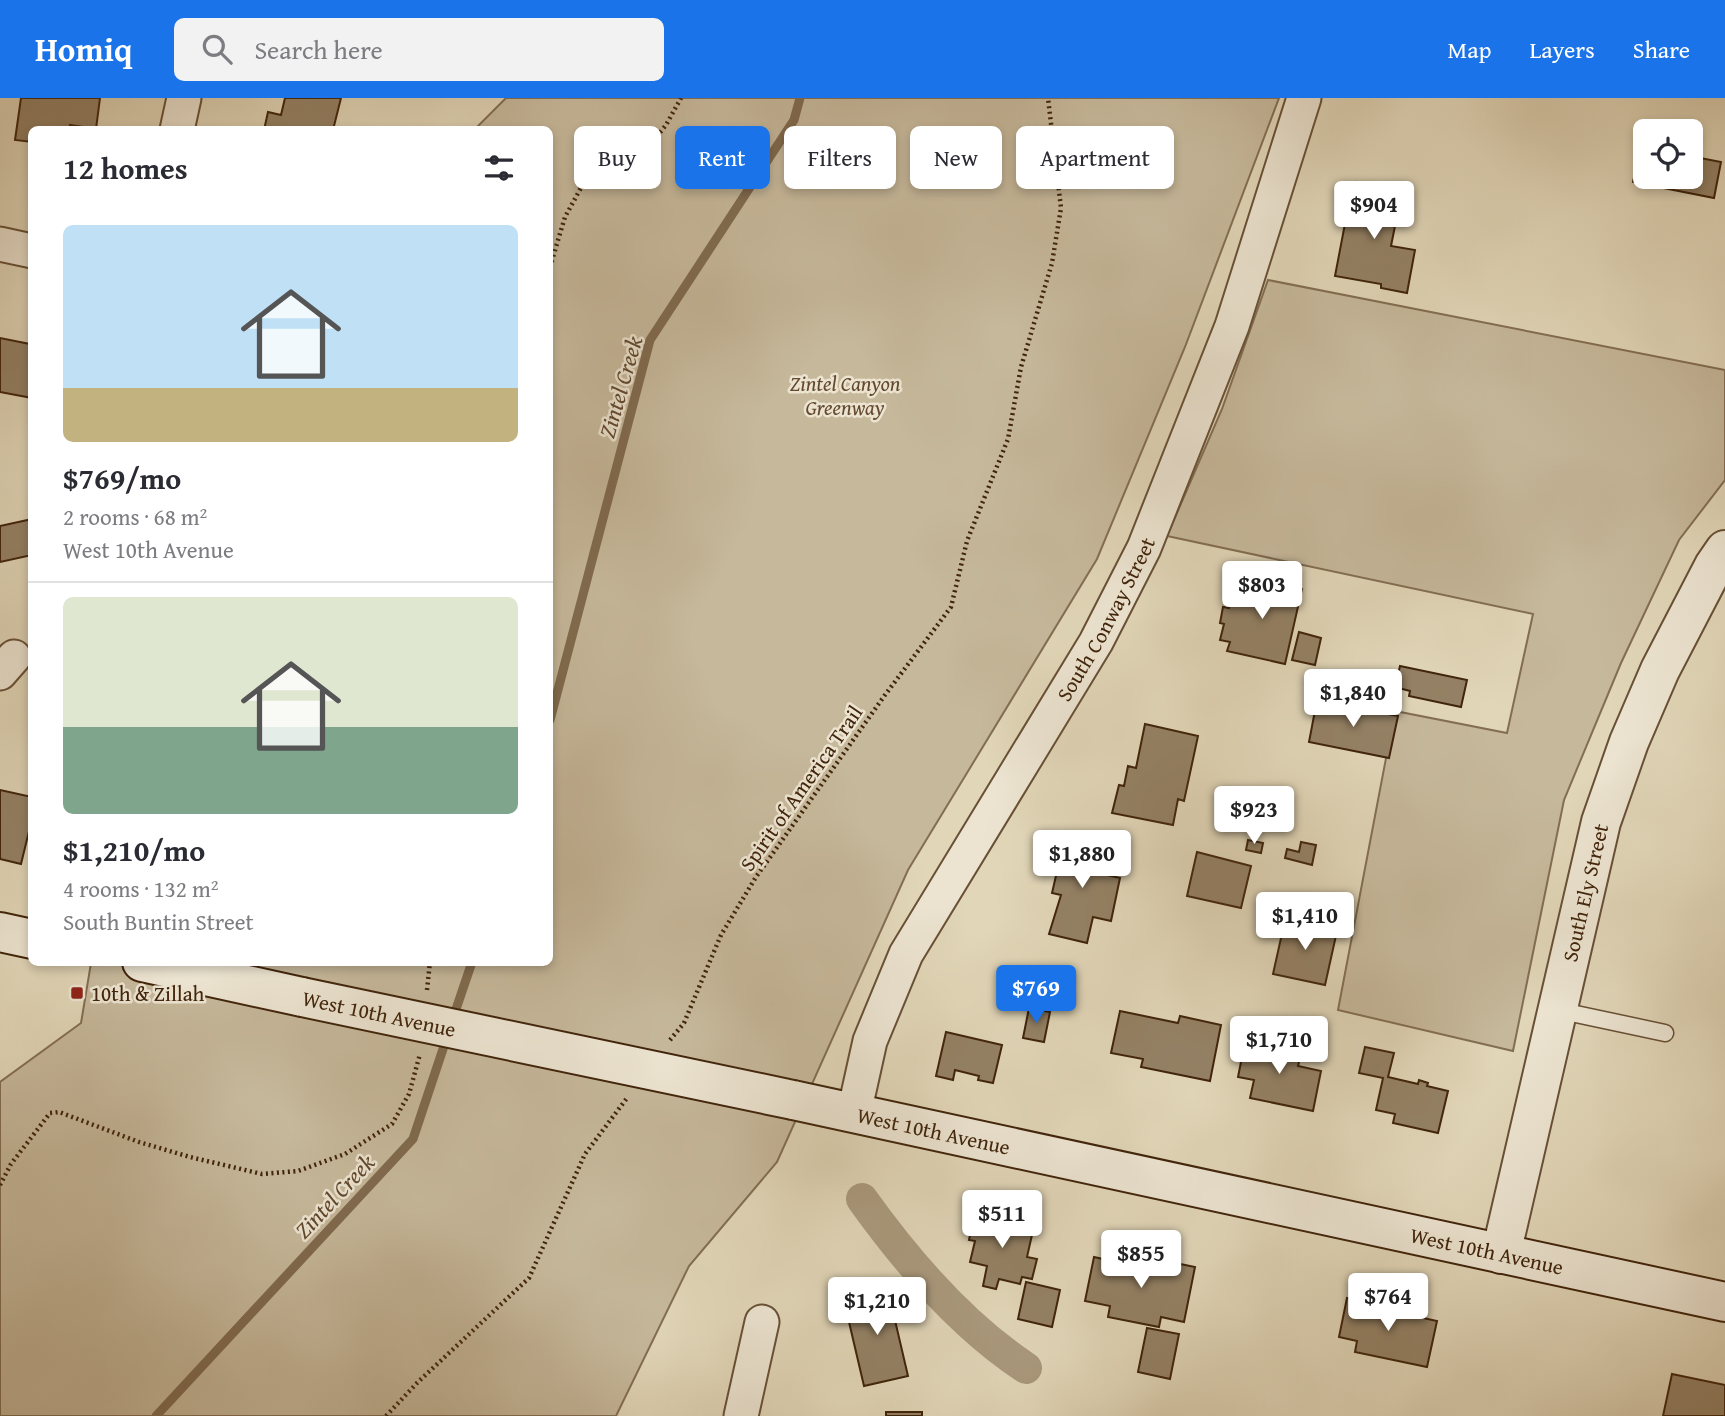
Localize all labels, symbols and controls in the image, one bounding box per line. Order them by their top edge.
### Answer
search box [174,18,664,81]
text: Homiq [35,25,132,73]
icon: search [198,30,236,68]
text: Search here [254,30,383,69]
text: Map [1448,32,1491,67]
text: Layers [1529,32,1595,67]
text: Share [1633,32,1690,67]
map controls [1633,119,1703,189]
button: locate [1633,119,1703,189]
chip: Buy [574,126,661,189]
chip: Rent [675,126,770,189]
chip: Filters [784,126,896,189]
chip: New [910,126,1002,189]
chip: Apartment [1016,126,1174,189]
text: 12 homes [63,146,188,190]
icon: filters [480,149,518,187]
pin: $904 [1333,181,1415,241]
text: $904 [1350,187,1398,220]
icon: home [228,271,354,397]
water label: Zintel Creek [590,332,650,442]
park label: Zintel Canyon Greenway [790,368,901,423]
text: $769/mo [63,456,181,500]
text: 2 rooms · 68 m² [63,500,207,533]
street label: South Conway Street [1048,532,1163,707]
text: West 10th Avenue [63,533,234,566]
pin: $803 [1221,561,1303,621]
text: $803 [1238,567,1286,600]
icon: home [228,643,354,769]
pin: $1,840 [1296,670,1410,729]
text: $1,840 [1320,675,1386,708]
street label: Spirit of America Trail [732,699,870,877]
pin: $923 [1213,786,1295,846]
text: $923 [1230,792,1278,825]
street label: South Ely Street [1554,820,1616,965]
text: $1,210/mo [63,828,205,872]
pin: $1,880 [1025,830,1139,890]
text: $1,880 [1049,836,1115,869]
text: 4 rooms · 132 m² [63,872,218,905]
pin: $1,410 [1248,892,1362,952]
text: $1,410 [1272,898,1338,931]
text: South Buntin Street [63,905,254,938]
pin: $769 [995,965,1077,1025]
text: $769 [1012,971,1060,1004]
place label: 10th & Zillah [91,978,205,1009]
street label: West 10th Avenue [300,982,459,1044]
marker: 10th & Zillah [69,985,85,1001]
pin: $1,710 [1222,1016,1336,1076]
text: $1,710 [1246,1022,1312,1055]
street label: West 10th Avenue [854,1099,1013,1162]
water label: Zintel Creek [286,1146,382,1245]
pin: $511 [961,1190,1043,1250]
text: $511 [978,1196,1026,1229]
street label: West 10th Avenue [1407,1219,1567,1282]
pin: $855 [1100,1230,1182,1290]
text: $855 [1117,1236,1165,1269]
pin: $764 [1347,1274,1429,1333]
pin: $1,210 [820,1278,934,1337]
text: $764 [1364,1279,1412,1312]
text: $1,210 [844,1283,910,1316]

